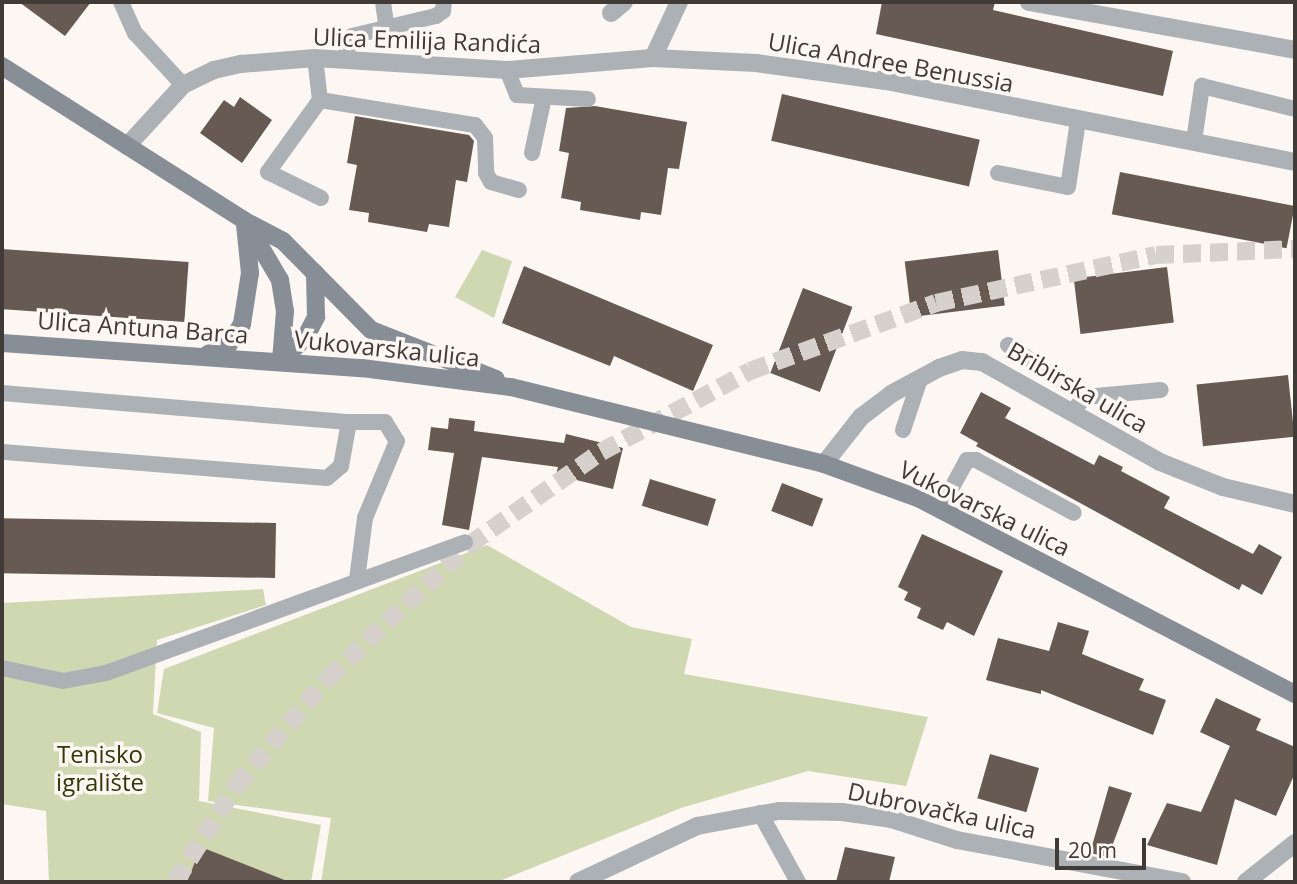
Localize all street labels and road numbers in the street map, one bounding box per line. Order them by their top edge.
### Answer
street label: Ulica Emilija Randića [312,22,542,58]
street label: Ulica Andree Benussia [766,26,1016,98]
street label: Ulica Antuna Barca [36,305,250,349]
street label: Vukovarska ulica [293,324,481,372]
street label: Bribirska ulica [1003,335,1153,439]
street label: Vukovarska ulica [895,454,1075,562]
street label: Dubrovačka ulica [845,776,1039,844]

